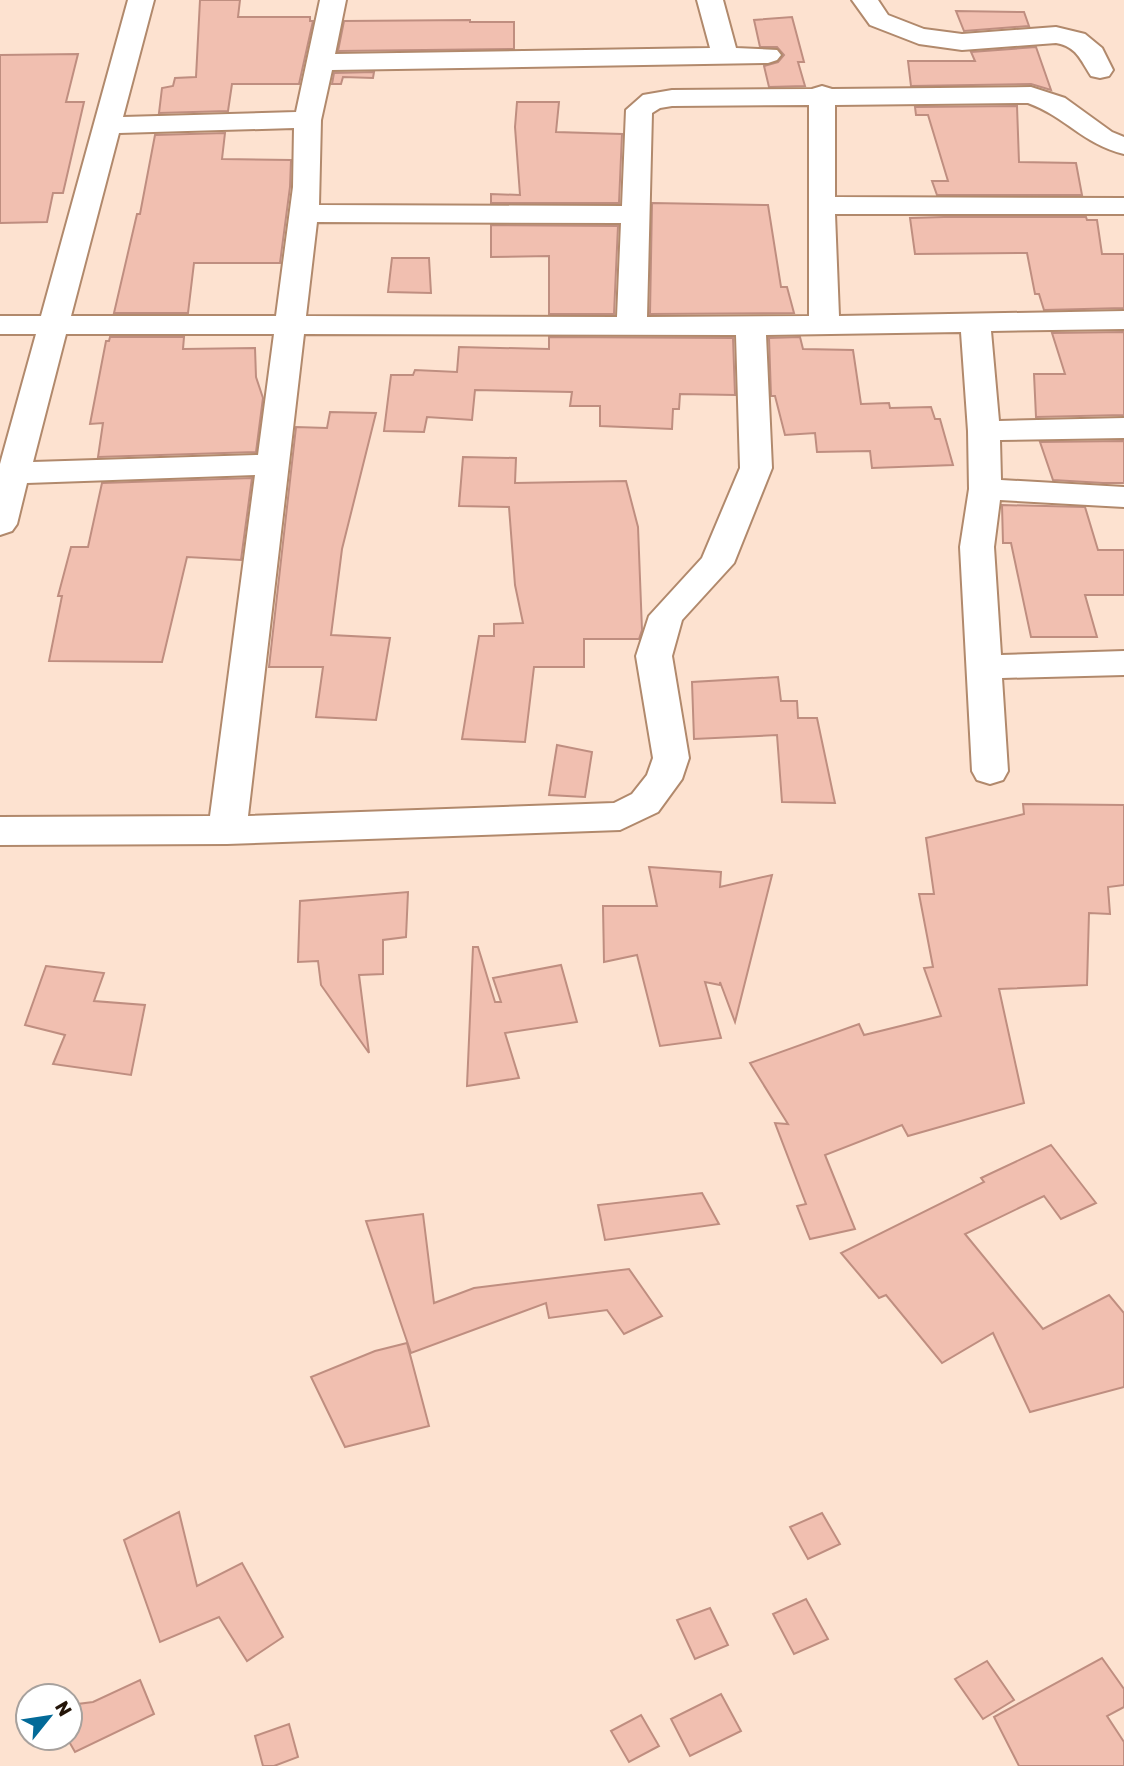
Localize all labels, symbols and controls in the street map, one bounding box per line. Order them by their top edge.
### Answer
north arrow [14,1682,84,1752]
text: N [50,1697,77,1720]

